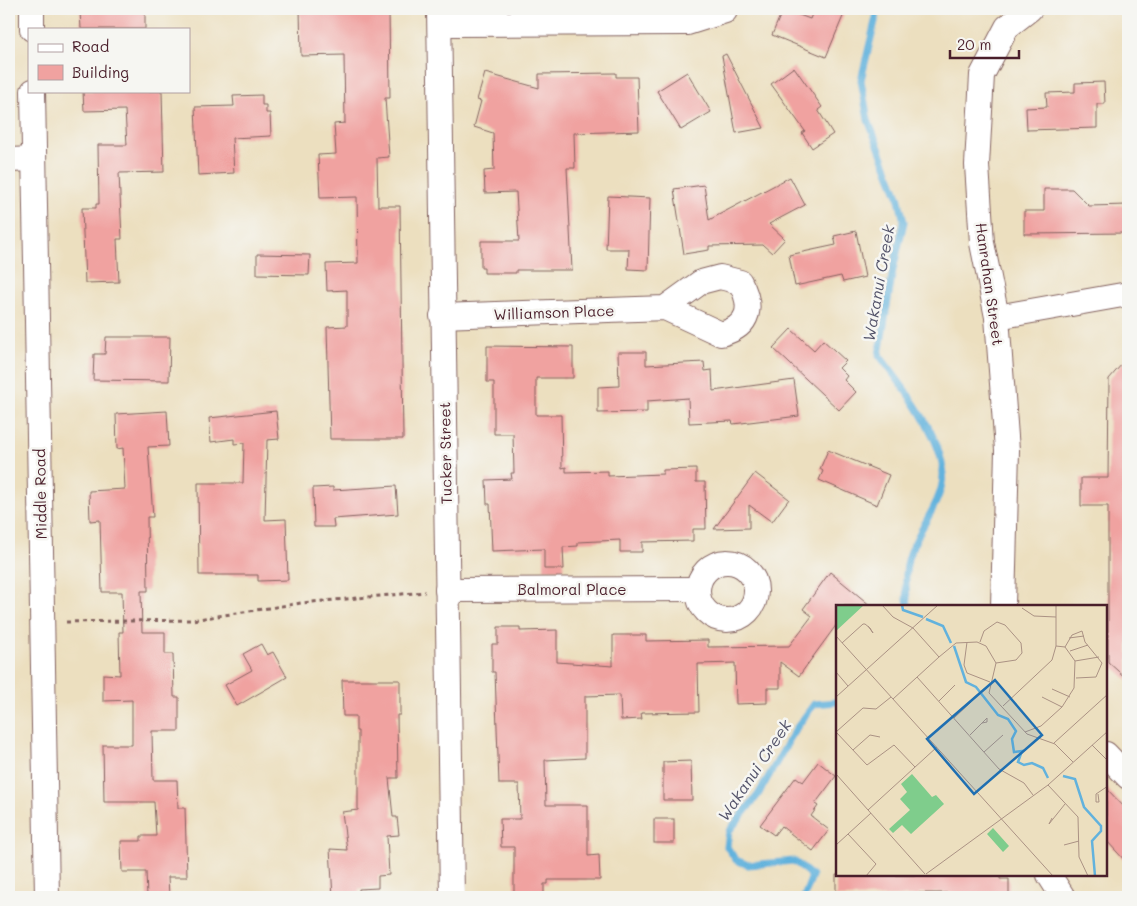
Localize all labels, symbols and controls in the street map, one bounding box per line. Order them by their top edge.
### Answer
legend [28,28,190,92]
scale bar [950,28,1018,60]
text: 20 m [957,34,991,54]
text: Road [72,36,109,56]
text: Building [72,62,129,82]
street label: Hanrahan Street [971,221,1009,347]
water label: Wakanui Creek [857,223,899,343]
street label: Williamson Place [493,300,615,324]
street label: Tucker Street [434,401,456,505]
street label: Middle Road [29,448,51,540]
street label: Balmoral Place [517,579,627,599]
inset map [836,605,1107,876]
water label: Wakanui Creek [712,715,796,825]

